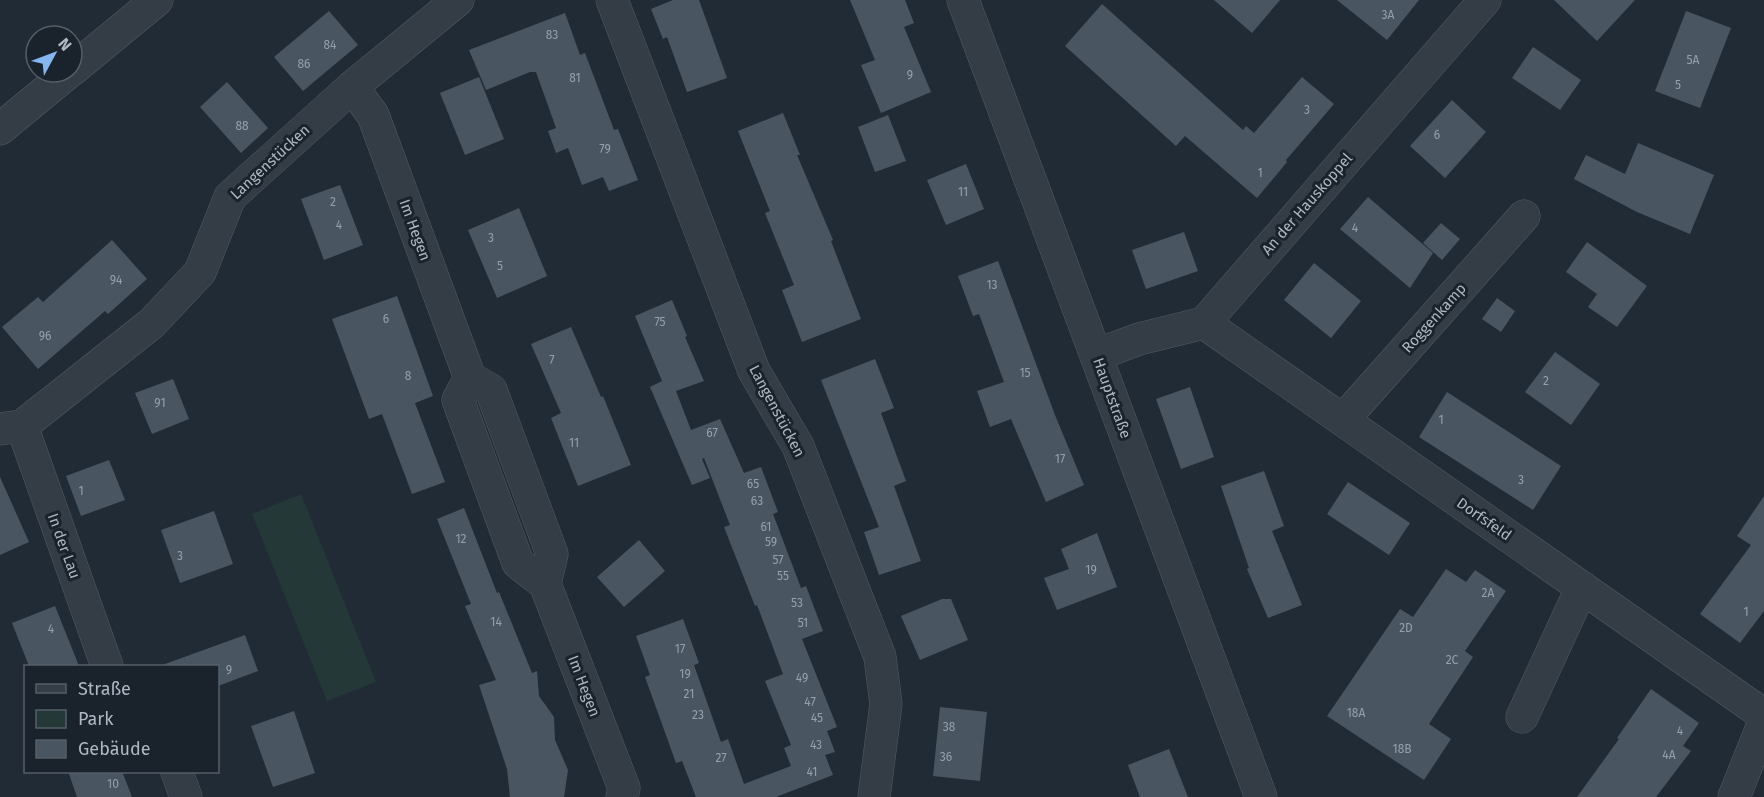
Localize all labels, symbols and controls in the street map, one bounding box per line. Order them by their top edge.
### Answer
house number: 3A [1382,8,1395,22]
north arrow [24,24,84,84]
house number: 83 [546,28,558,42]
text: N [54,34,76,55]
house number: 84 [324,38,337,52]
house number: 5A [1687,53,1700,67]
house number: 86 [297,57,311,71]
house number: 9 [907,68,913,82]
house number: 81 [569,71,581,85]
house number: 5 [1675,78,1681,92]
house number: 3 [1304,103,1310,117]
house number: 88 [235,119,249,133]
street label: Langenstücken [227,121,313,203]
house number: 6 [1434,128,1440,142]
house number: 79 [599,142,611,156]
street label: An der Hauskoppel [1258,149,1357,259]
house number: 1 [1257,166,1263,180]
house number: 11 [958,185,968,199]
house number: 2 [330,195,336,209]
street label: Im Hegen [396,197,434,263]
house number: 4 [336,218,343,232]
house number: 4 [1352,221,1359,235]
house number: 3 [488,231,494,245]
house number: 5 [497,259,503,273]
house number: 94 [110,273,123,287]
house number: 13 [986,278,998,292]
street label: Roggenkamp [1398,280,1470,356]
house number: 6 [383,312,389,326]
house number: 75 [654,315,666,329]
house number: 96 [39,329,51,343]
house number: 7 [549,353,555,367]
street label: Hauptstraße [1089,355,1135,441]
street label: Langenstücken [745,362,809,460]
house number: 15 [1019,366,1031,380]
house number: 8 [405,369,412,383]
house number: 2 [1543,374,1549,388]
house number: 91 [154,396,166,410]
house number: 1 [1438,413,1444,427]
house number: 67 [706,426,718,440]
house number: 11 [569,436,579,450]
house number: 17 [1055,452,1065,466]
house number: 3 [1518,473,1524,487]
house number: 65 [747,477,759,491]
house number: 1 [78,484,84,498]
house number: 63 [751,494,763,508]
street label: Dorfsfeld [1453,494,1515,544]
street label: In der Lau [44,511,84,581]
house number: 61 [760,520,772,534]
house number: 12 [455,532,467,546]
house number: 59 [765,535,777,549]
house number: 3 [177,549,183,563]
house number: 57 [772,553,784,567]
house number: 19 [1085,563,1097,577]
house number: 55 [777,569,789,583]
house number: 2A [1482,586,1495,600]
house number: 53 [791,596,803,610]
house number: 1 [1743,605,1749,619]
house number: 14 [490,615,502,629]
house number: 51 [798,616,808,630]
house number: 2D [1399,621,1413,635]
house number: 4 [48,622,55,636]
house number: 17 [675,642,685,656]
street label: Im Hegen [564,653,604,719]
house number: 2C [1446,653,1459,667]
house number: 9 [226,663,232,677]
legend [24,665,219,773]
house number: 19 [679,667,691,681]
house number: 49 [796,671,808,685]
text: Straße [78,678,131,700]
house number: 21 [684,687,694,701]
house number: 47 [804,695,816,709]
house number: 18A [1347,706,1365,720]
text: Park [78,708,114,730]
house number: 23 [692,708,704,722]
house number: 45 [811,711,823,725]
house number: 38 [943,720,956,734]
house number: 4 [1677,724,1684,738]
text: Gebäude [78,738,151,760]
house number: 43 [810,738,822,752]
house number: 18B [1392,742,1412,756]
house number: 4A [1662,748,1676,762]
house number: 36 [940,750,952,764]
house number: 27 [715,751,727,765]
house number: 41 [807,765,817,779]
house number: 10 [107,777,119,791]

